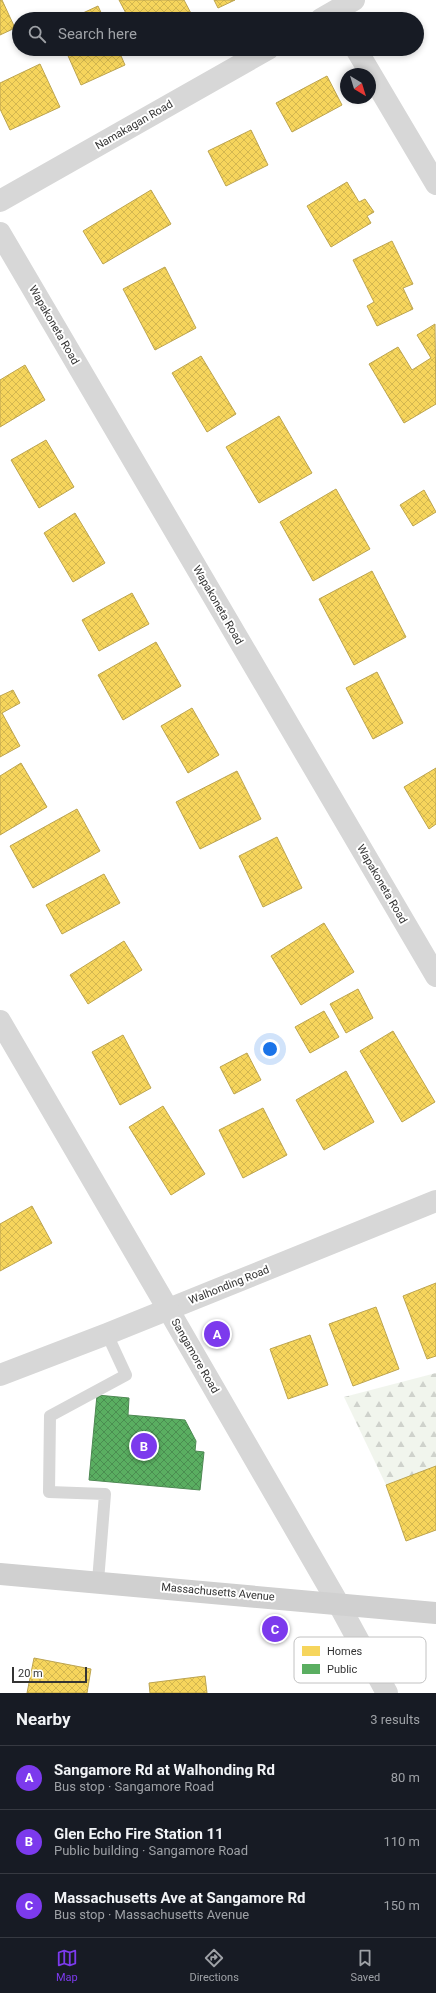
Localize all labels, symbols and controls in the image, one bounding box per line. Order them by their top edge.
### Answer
search box [12,12,424,56]
icon: search [26,23,48,45]
text: Search here [58,25,137,43]
north arrow [340,68,376,104]
street label: Namakagan Road [93,98,175,152]
street label: Wapakoneta Road [26,283,82,367]
street label: Wapakoneta Road [190,563,246,647]
street label: Wapakoneta Road [354,842,410,926]
your location [260,1039,280,1059]
street label: Walhonding Road [187,1263,271,1307]
street label: Sangamore Road [168,1316,222,1396]
pin: A [204,1319,230,1349]
pin: B [131,1431,157,1461]
street label: Massachusetts Avenue [161,1581,275,1603]
pin: C [262,1614,288,1644]
legend [294,1637,426,1683]
text: Homes [327,1645,363,1658]
text: Public [327,1663,358,1676]
scale bar [12,1665,87,1684]
text: 20 m [18,1667,43,1680]
text: Nearby [16,1709,71,1729]
text: 3 results [370,1712,420,1727]
text: Sangamore Rd at Walhonding Rd [54,1761,275,1779]
text: A [25,1770,33,1785]
text: 80 m [391,1770,420,1785]
text: Bus stop · Sangamore Road [54,1779,214,1794]
text: Glen Echo Fire Station 11 [54,1825,224,1843]
text: B [25,1834,33,1849]
text: 110 m [383,1834,420,1849]
text: Public building · Sangamore Road [54,1843,248,1858]
text: Massachusetts Ave at Sangamore Rd [54,1889,305,1907]
text: C [25,1898,33,1913]
text: 150 m [383,1898,420,1913]
text: Bus stop · Massachusetts Avenue [54,1907,249,1922]
tab: Map [56,1947,78,1984]
tab: Directions [189,1947,239,1984]
tab: Saved [350,1947,380,1984]

